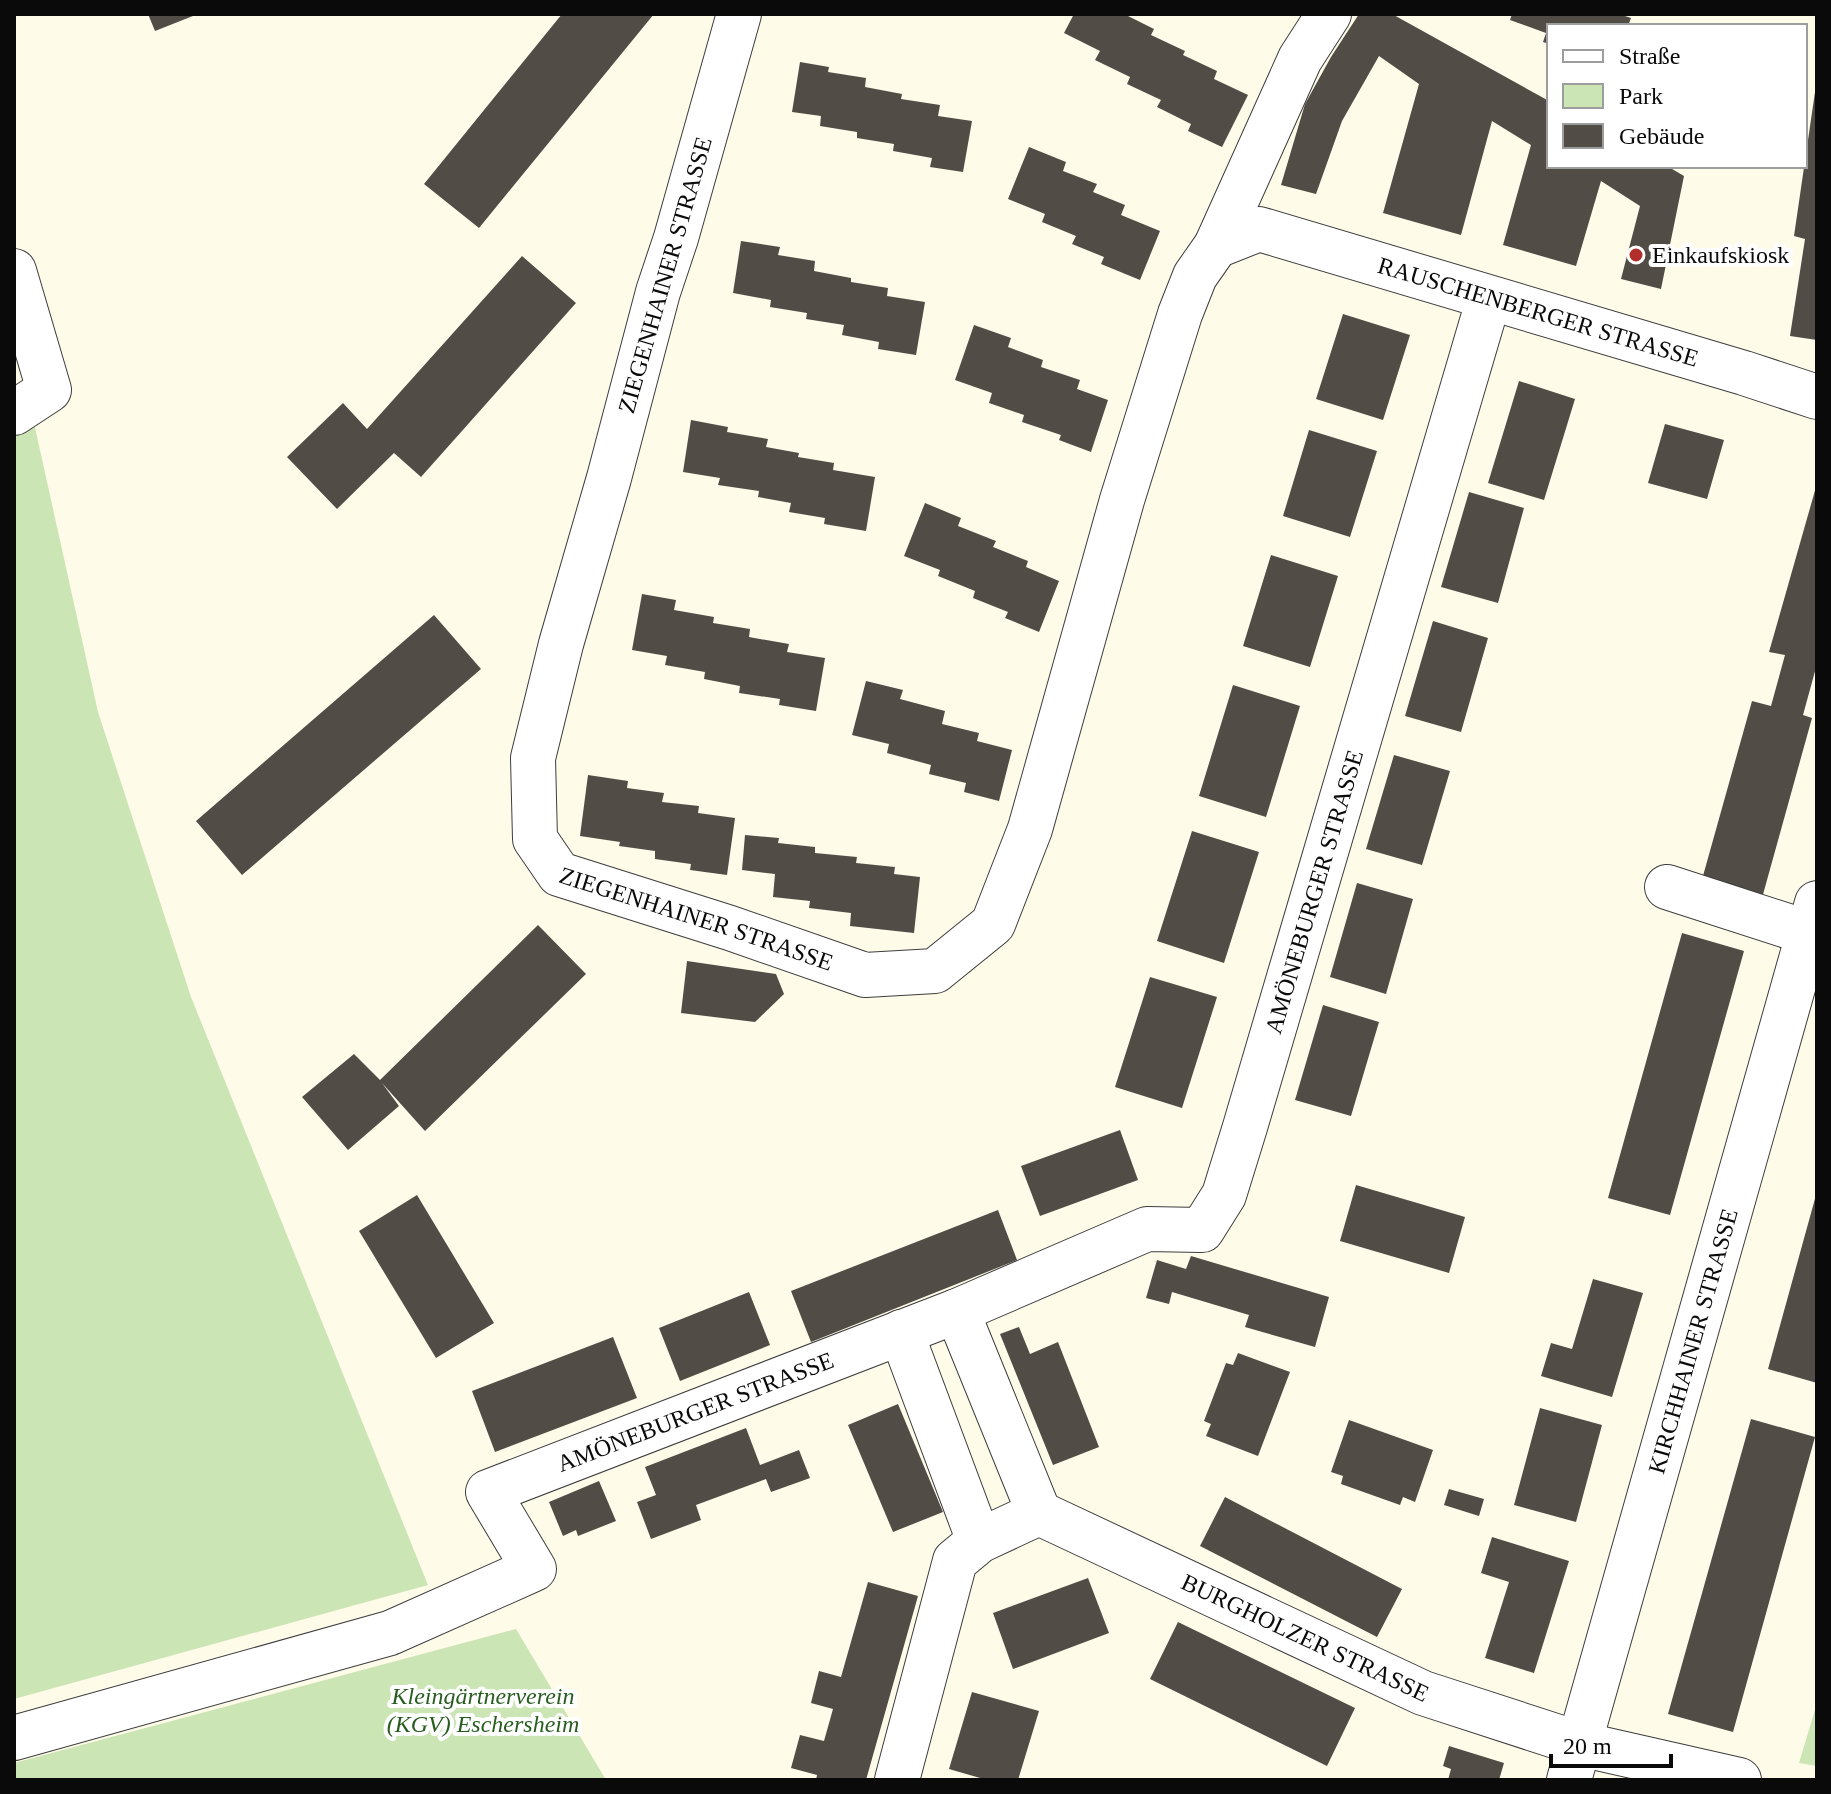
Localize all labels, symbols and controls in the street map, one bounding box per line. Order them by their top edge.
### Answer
legend [1547,24,1807,168]
text: Straße [1619,43,1680,69]
text: Park [1619,83,1663,109]
text: Gebäude [1619,123,1704,149]
street label: ZIEGENHAINER STRASSE [613,134,717,416]
place label: Einkaufskiosk [1652,242,1789,268]
marker: Einkaufskiosk [1627,246,1645,264]
street label: RAUSCHENBERGER STRASSE [1375,252,1701,372]
street label: AMÖNEBURGER STRASSE [1260,747,1368,1037]
street label: ZIEGENHAINER STRASSE [556,862,836,976]
street label: KIRCHHAINER STRASSE [1643,1206,1743,1477]
street label: AMÖNEBURGER STRASSE [553,1347,837,1477]
street label: BURGHOLZER STRASSE [1177,1569,1433,1707]
park label: Kleingärtnerverein (KGV) Eschersheim [387,1683,579,1737]
scale bar [1551,1718,1671,1768]
text: 20 m [1563,1733,1612,1759]

